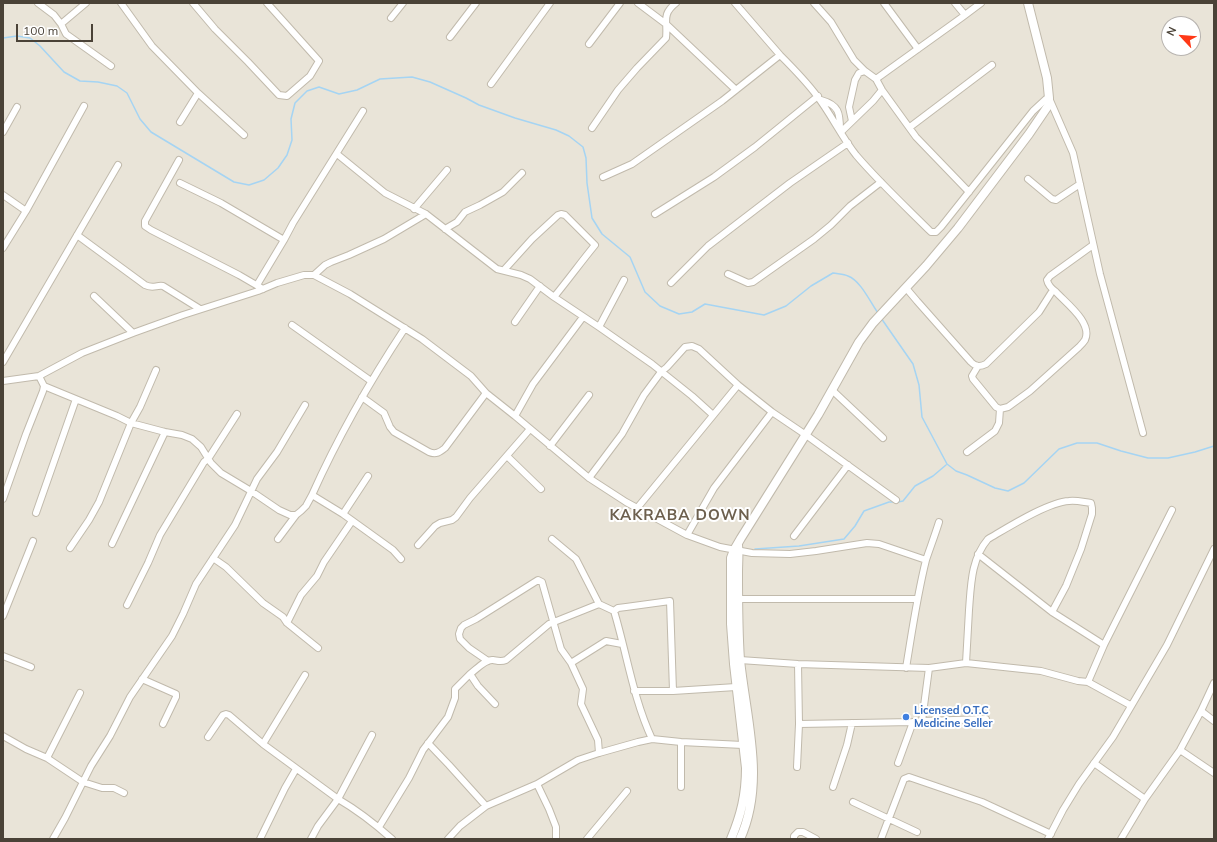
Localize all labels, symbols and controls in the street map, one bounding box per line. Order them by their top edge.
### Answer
scale bar [18,16,95,42]
north arrow [1161,16,1201,56]
text: 100 m [23,23,58,38]
text: N [1163,24,1179,38]
district label: KAKRABA DOWN [609,506,751,524]
place label: Licensed O.T.C Medicine Seller [914,704,993,730]
marker: Licensed O.T.C Medicine Seller [901,712,911,722]

